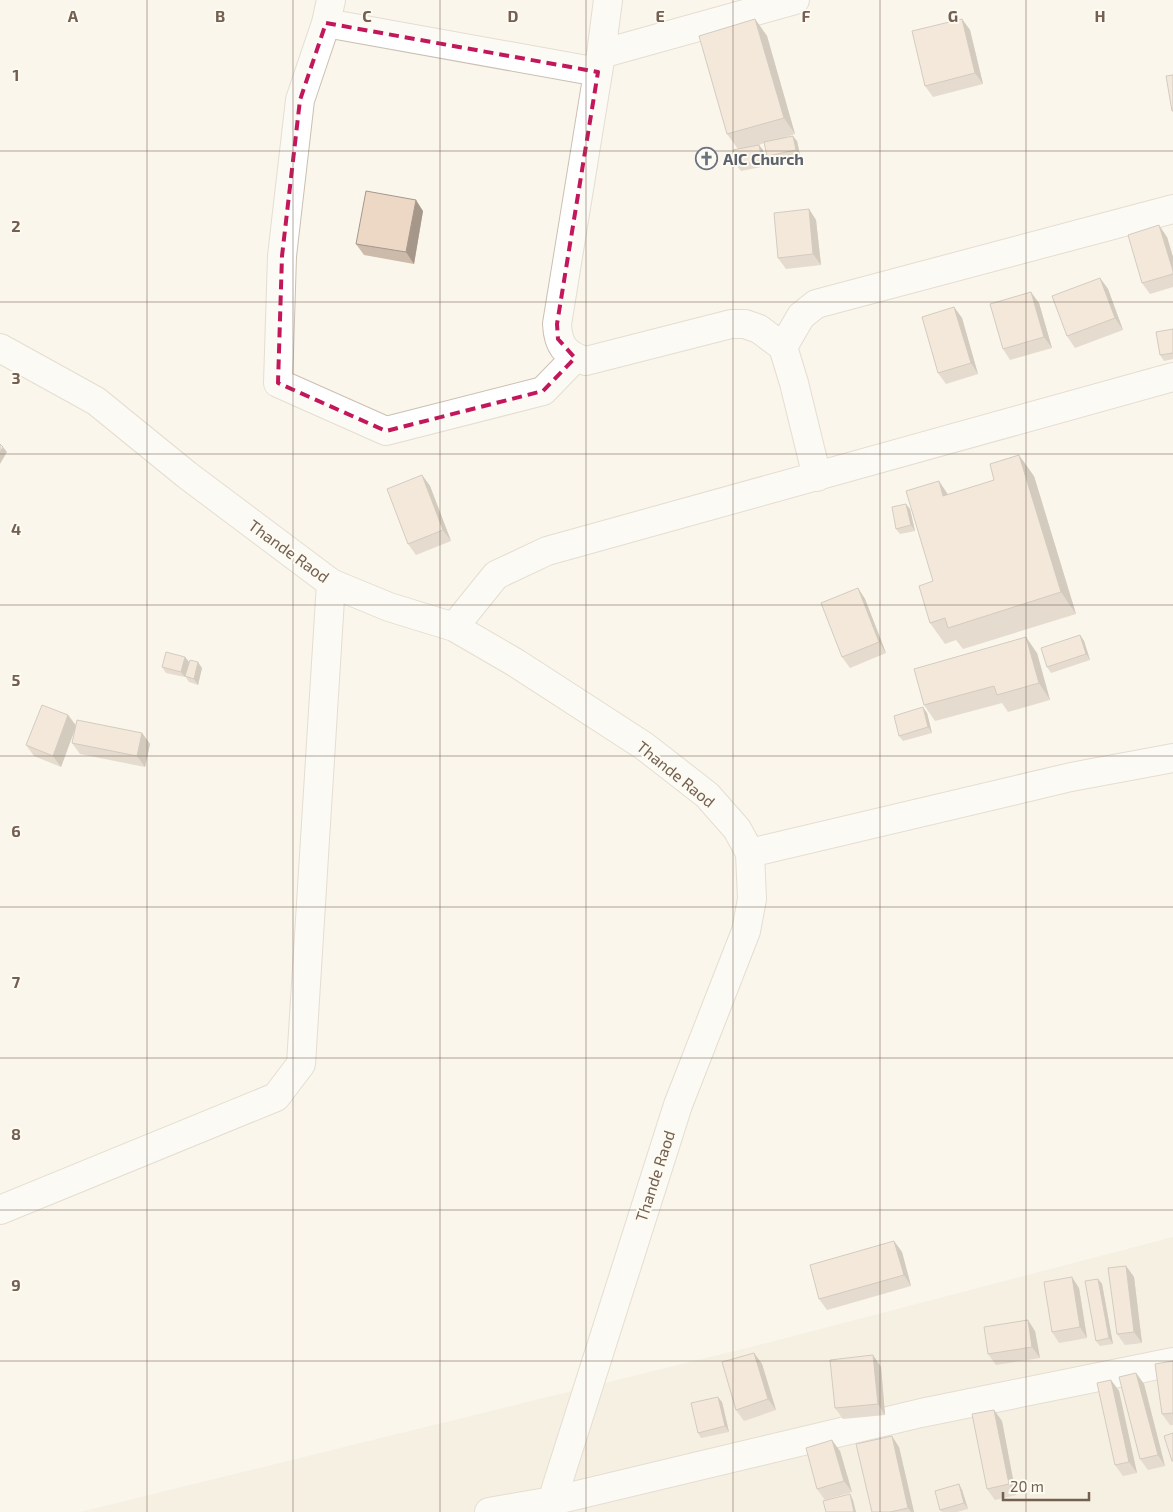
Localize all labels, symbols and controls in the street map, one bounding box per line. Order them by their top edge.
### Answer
text: A [68,6,79,25]
text: B [215,6,225,25]
text: C [362,6,372,25]
text: D [508,6,519,25]
text: E [655,6,665,25]
text: F [802,6,811,25]
text: G [948,6,958,25]
text: H [1094,6,1106,25]
text: 1 [13,65,19,84]
church icon: AIC Church [695,147,719,171]
place label: AIC Church [723,149,804,168]
text: 2 [11,216,21,235]
text: 3 [11,368,21,387]
street label: Thande Raod [245,515,333,586]
text: 4 [11,519,21,538]
text: 5 [12,670,21,689]
street label: Thande Raod [633,736,719,811]
text: 6 [11,821,21,840]
text: 7 [12,972,21,991]
text: 8 [11,1124,21,1143]
street label: Thande Raod [631,1128,678,1224]
text: 9 [11,1275,21,1294]
scale bar [1003,1470,1089,1502]
text: 20 m [1010,1477,1044,1495]

